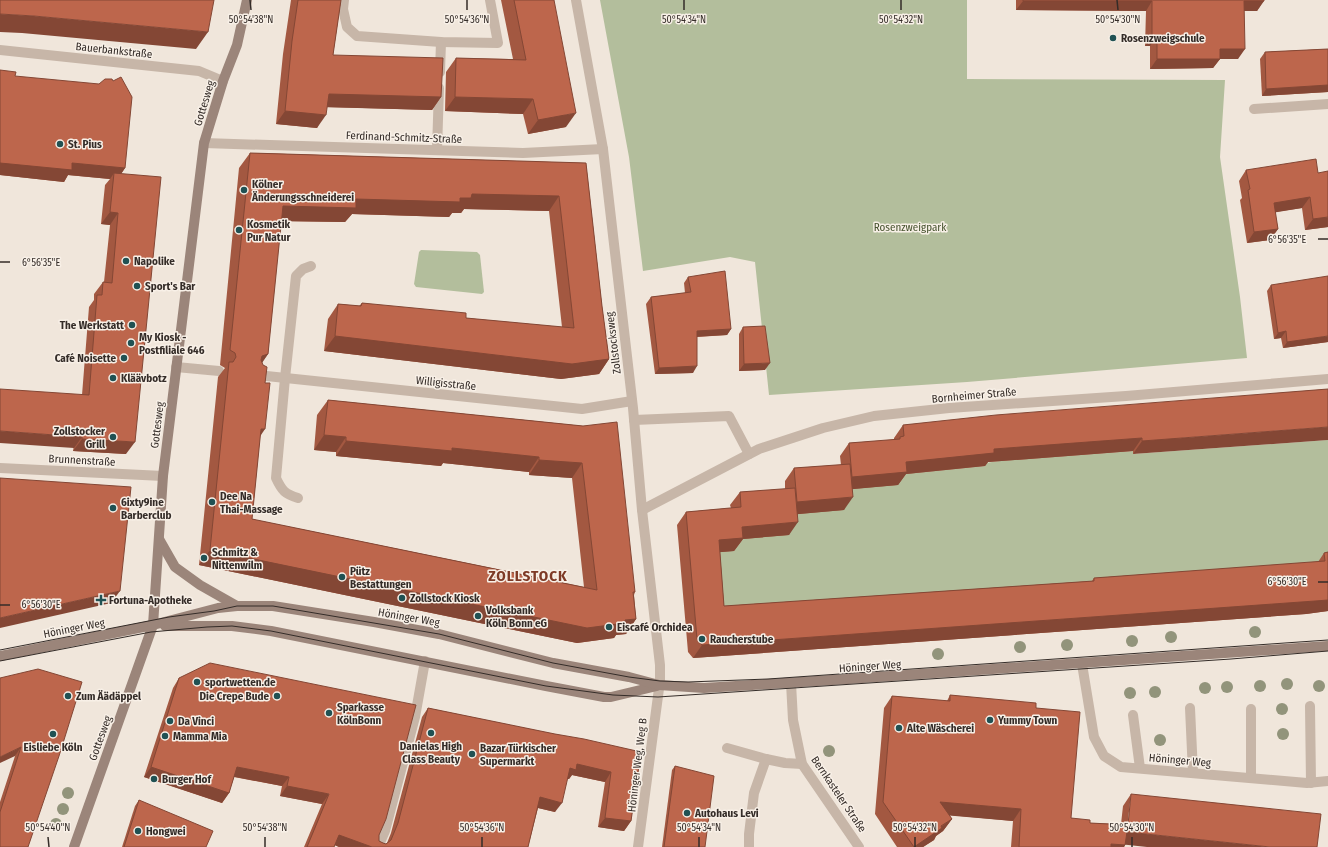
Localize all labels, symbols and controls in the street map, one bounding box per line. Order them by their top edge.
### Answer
text: 50°54'38"N [229,14,273,26]
text: 50°54'36"N [445,14,489,26]
text: 50°54'34"N [662,14,706,26]
text: 50°54'32"N [879,14,923,26]
text: 50°54'30"N [1096,14,1140,26]
place label: Rosenzweigschule [1121,32,1205,45]
marker: Rosenzweigschule [1108,33,1118,43]
street label: Bauerbankstraße [75,40,153,61]
street label: Gottesweg [191,78,218,128]
street label: Ferdinand-Schmitz-Straße [346,129,462,146]
place label: St. Pius [68,138,102,151]
marker: St. Pius [55,139,65,149]
place label: Kölner Änderungsschneiderei [251,178,354,204]
marker: Kölner Änderungsschneiderei [239,185,249,195]
place label: Kosmetik Pur Natur [247,218,291,244]
park label: Rosenzweigpark [874,221,947,234]
marker: Kosmetik Pur Natur [234,225,244,235]
text: 6°56'35"E [1268,234,1306,246]
place label: Napolike [134,255,175,268]
marker: Napolike [121,256,131,266]
text: 6°56'35"E [22,257,60,269]
place label: Sport's Bar [145,280,196,293]
marker: Sport's Bar [132,281,142,291]
street label: Zollstocksweg [603,310,624,375]
place label: The Werkstatt [60,319,124,332]
marker: The Werkstatt [127,320,137,330]
place label: My Kiosk - Postfiliale 646 [139,331,205,357]
marker: My Kiosk - Postfiliale 646 [126,338,136,348]
place label: Café Noisette [55,352,116,365]
marker: Café Noisette [119,353,129,363]
place label: Kläävbotz [121,372,167,385]
marker: Kläävbotz [108,373,118,383]
street label: Willigisstraße [415,374,477,393]
street label: Bornheimer Straße [931,385,1017,406]
street label: Gottesweg [148,400,167,449]
place label: Zollstocker Grill [54,425,106,451]
marker: Zollstocker Grill [108,432,118,442]
street label: Brunnenstraße [48,452,116,469]
place label: Dee Na Thai-Massage [220,490,283,516]
place label: 6ixty9ine Barberclub [121,496,171,522]
marker: Dee Na Thai-Massage [207,497,217,507]
marker: 6ixty9ine Barberclub [108,503,118,513]
place label: Schmitz & Nittenwilm [212,546,262,572]
marker: Schmitz & Nittenwilm [199,553,209,563]
place label: Pütz Bestattungen [350,565,412,591]
district label: ZOLLSTOCK [488,567,568,585]
marker: Pütz Bestattungen [337,572,347,582]
text: 6°56'30"E [1267,576,1307,588]
place label: Zollstock Kiosk [410,592,480,605]
marker: Zollstock Kiosk [397,593,407,603]
place label: Fortuna-Apotheke [109,594,193,607]
marker: Fortuna-Apotheke [96,595,106,605]
text: 6°56'30"E [21,599,61,611]
place label: Volksbank Köln Bonn eG [485,604,548,630]
street label: Höninger Weg [377,606,442,629]
marker: Volksbank Köln Bonn eG [473,611,483,621]
street label: Höninger Weg [42,616,107,641]
place label: Eiscafé Orchidea [617,621,693,634]
marker: Eiscafé Orchidea [604,622,614,632]
place label: Raucherstube [710,633,774,646]
marker: Raucherstube [697,634,707,644]
street label: Höninger Weg [838,658,902,675]
place label: sportwetten.de [205,676,276,689]
marker: sportwetten.de [192,677,202,687]
place label: Zum Äädäppel [76,690,142,703]
place label: Die Crepe Bude [200,690,269,703]
marker: Zum Äädäppel [63,691,73,701]
marker: Die Crepe Bude [272,691,282,701]
place label: Sparkasse KölnBonn [337,701,384,727]
marker: Sparkasse KölnBonn [324,708,334,718]
street label: Gottesweg [86,713,115,762]
place label: Yummy Town [997,714,1058,727]
place label: Da Vinci [178,715,214,728]
marker: Yummy Town [985,715,995,725]
marker: Da Vinci [165,716,175,726]
street label: Höninger Weg, Weg B [625,717,650,813]
place label: Alte Wäscherei [906,722,974,735]
marker: Alte Wäscherei [894,723,904,733]
marker: Danielas High Class Beauty [426,728,436,738]
marker: Eisliebe Köln [48,729,58,739]
place label: Mamma Mia [173,730,228,743]
marker: Mamma Mia [160,731,170,741]
place label: Danielas High Class Beauty [400,740,462,766]
place label: Eisliebe Köln [24,741,83,754]
place label: Bazar Türkischer Supermarkt [480,742,557,768]
marker: Bazar Türkischer Supermarkt [467,749,477,759]
street label: Höninger Weg [1148,751,1212,770]
street label: Bernkasteler Straße [808,754,869,835]
place label: Burger Hof [162,773,212,786]
marker: Burger Hof [149,774,159,784]
place label: Autohaus Levi [694,807,759,820]
marker: Autohaus Levi [682,808,692,818]
text: 50°54'40"N [26,822,70,834]
text: 50°54'38"N [243,822,287,834]
text: 50°54'36"N [460,822,504,834]
text: 50°54'34"N [677,822,721,834]
text: 50°54'32"N [893,822,937,834]
text: 50°54'30"N [1110,822,1154,834]
place label: Hongwei [146,825,186,838]
marker: Hongwei [133,826,143,836]

